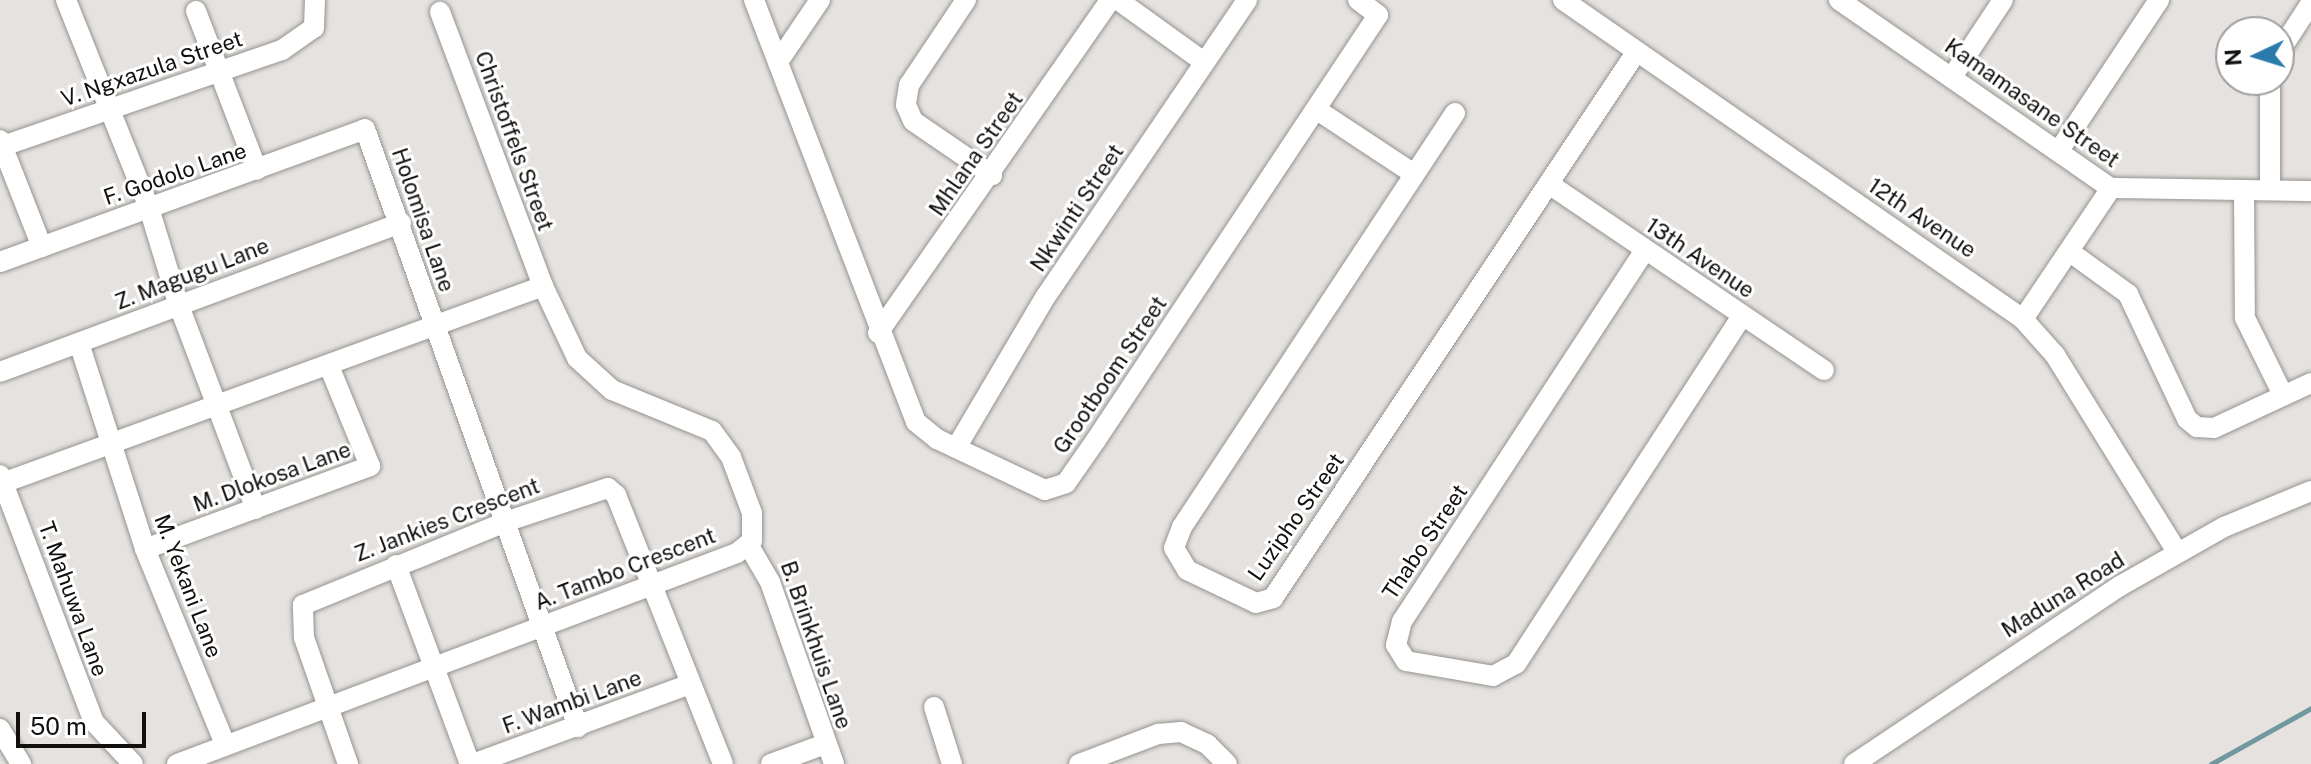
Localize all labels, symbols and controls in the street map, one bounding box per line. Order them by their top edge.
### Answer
north arrow [2215,16,2295,96]
street label: V. Ngxazula Street [58,26,246,112]
street label: Kamamasane Street [1940,33,2124,173]
street label: Christoffels Street [469,48,559,234]
text: N [2219,48,2247,67]
street label: Mhlana Street [924,87,1028,221]
street label: F. Godolo Lane [100,137,250,211]
street label: Nkwinti Street [1025,139,1129,277]
street label: Holomisa Lane [386,145,460,295]
street label: 12th Avenue [1863,172,1981,264]
street label: 13th Avenue [1641,212,1759,304]
street label: Z. Magugu Lane [111,232,273,316]
street label: Grootboom Street [1048,291,1172,459]
street label: M. Dlokosa Lane [189,436,355,518]
street label: Luzipho Street [1242,448,1350,586]
street label: Z. Jankies Crescent [350,472,544,568]
street label: Thabo Street [1377,479,1473,605]
street label: M. Yekani Lane [149,511,227,661]
street label: T. Mahuwa Lane [33,518,113,680]
street label: A. Tambo Crescent [531,522,719,616]
street label: Maduna Road [1997,547,2129,643]
street label: B. Brinkhuis Lane [775,557,857,733]
street label: F. Wambi Lane [498,664,646,740]
scale bar [20,696,150,746]
text: 50 m [30,712,87,740]

